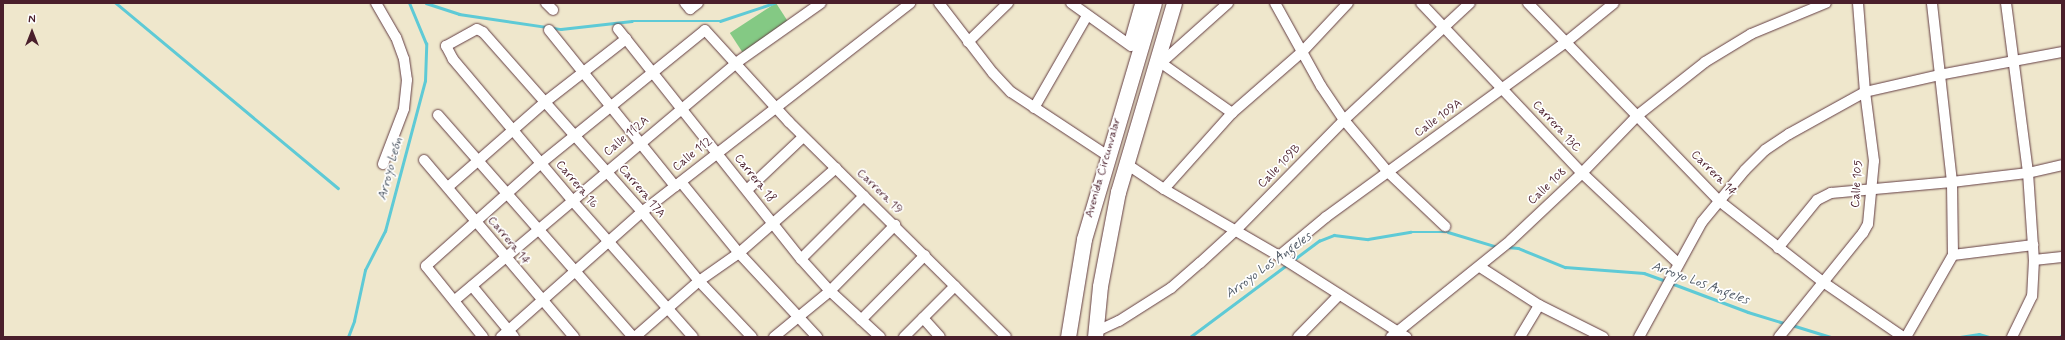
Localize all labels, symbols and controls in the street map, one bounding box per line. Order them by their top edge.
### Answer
north arrow [12,12,52,52]
text: N [28,13,36,27]
street label: Calle 109A [1412,97,1466,141]
street label: Carrera 13C [1529,98,1583,156]
street label: Calle 112A [601,114,653,160]
street label: Avenida Circunvalar [1083,117,1125,219]
water label: Arroyo León [375,135,407,203]
street label: Calle 112 [670,135,716,175]
street label: Calle 109B [1256,142,1304,192]
street label: Carrera 14 [1687,148,1739,200]
street label: Carrera 18 [730,152,778,206]
street label: Carrera 16 [552,158,600,212]
street label: Calle 105 [1849,160,1867,208]
street label: Carrera 17A [615,162,667,222]
street label: Calle 108 [1526,165,1570,209]
street label: Carrera 19 [853,167,905,217]
street label: Carrera 14 [484,214,532,268]
water label: Arroyo Los Angeles [1222,229,1316,303]
water label: Arroyo Los Angeles [1649,259,1751,309]

